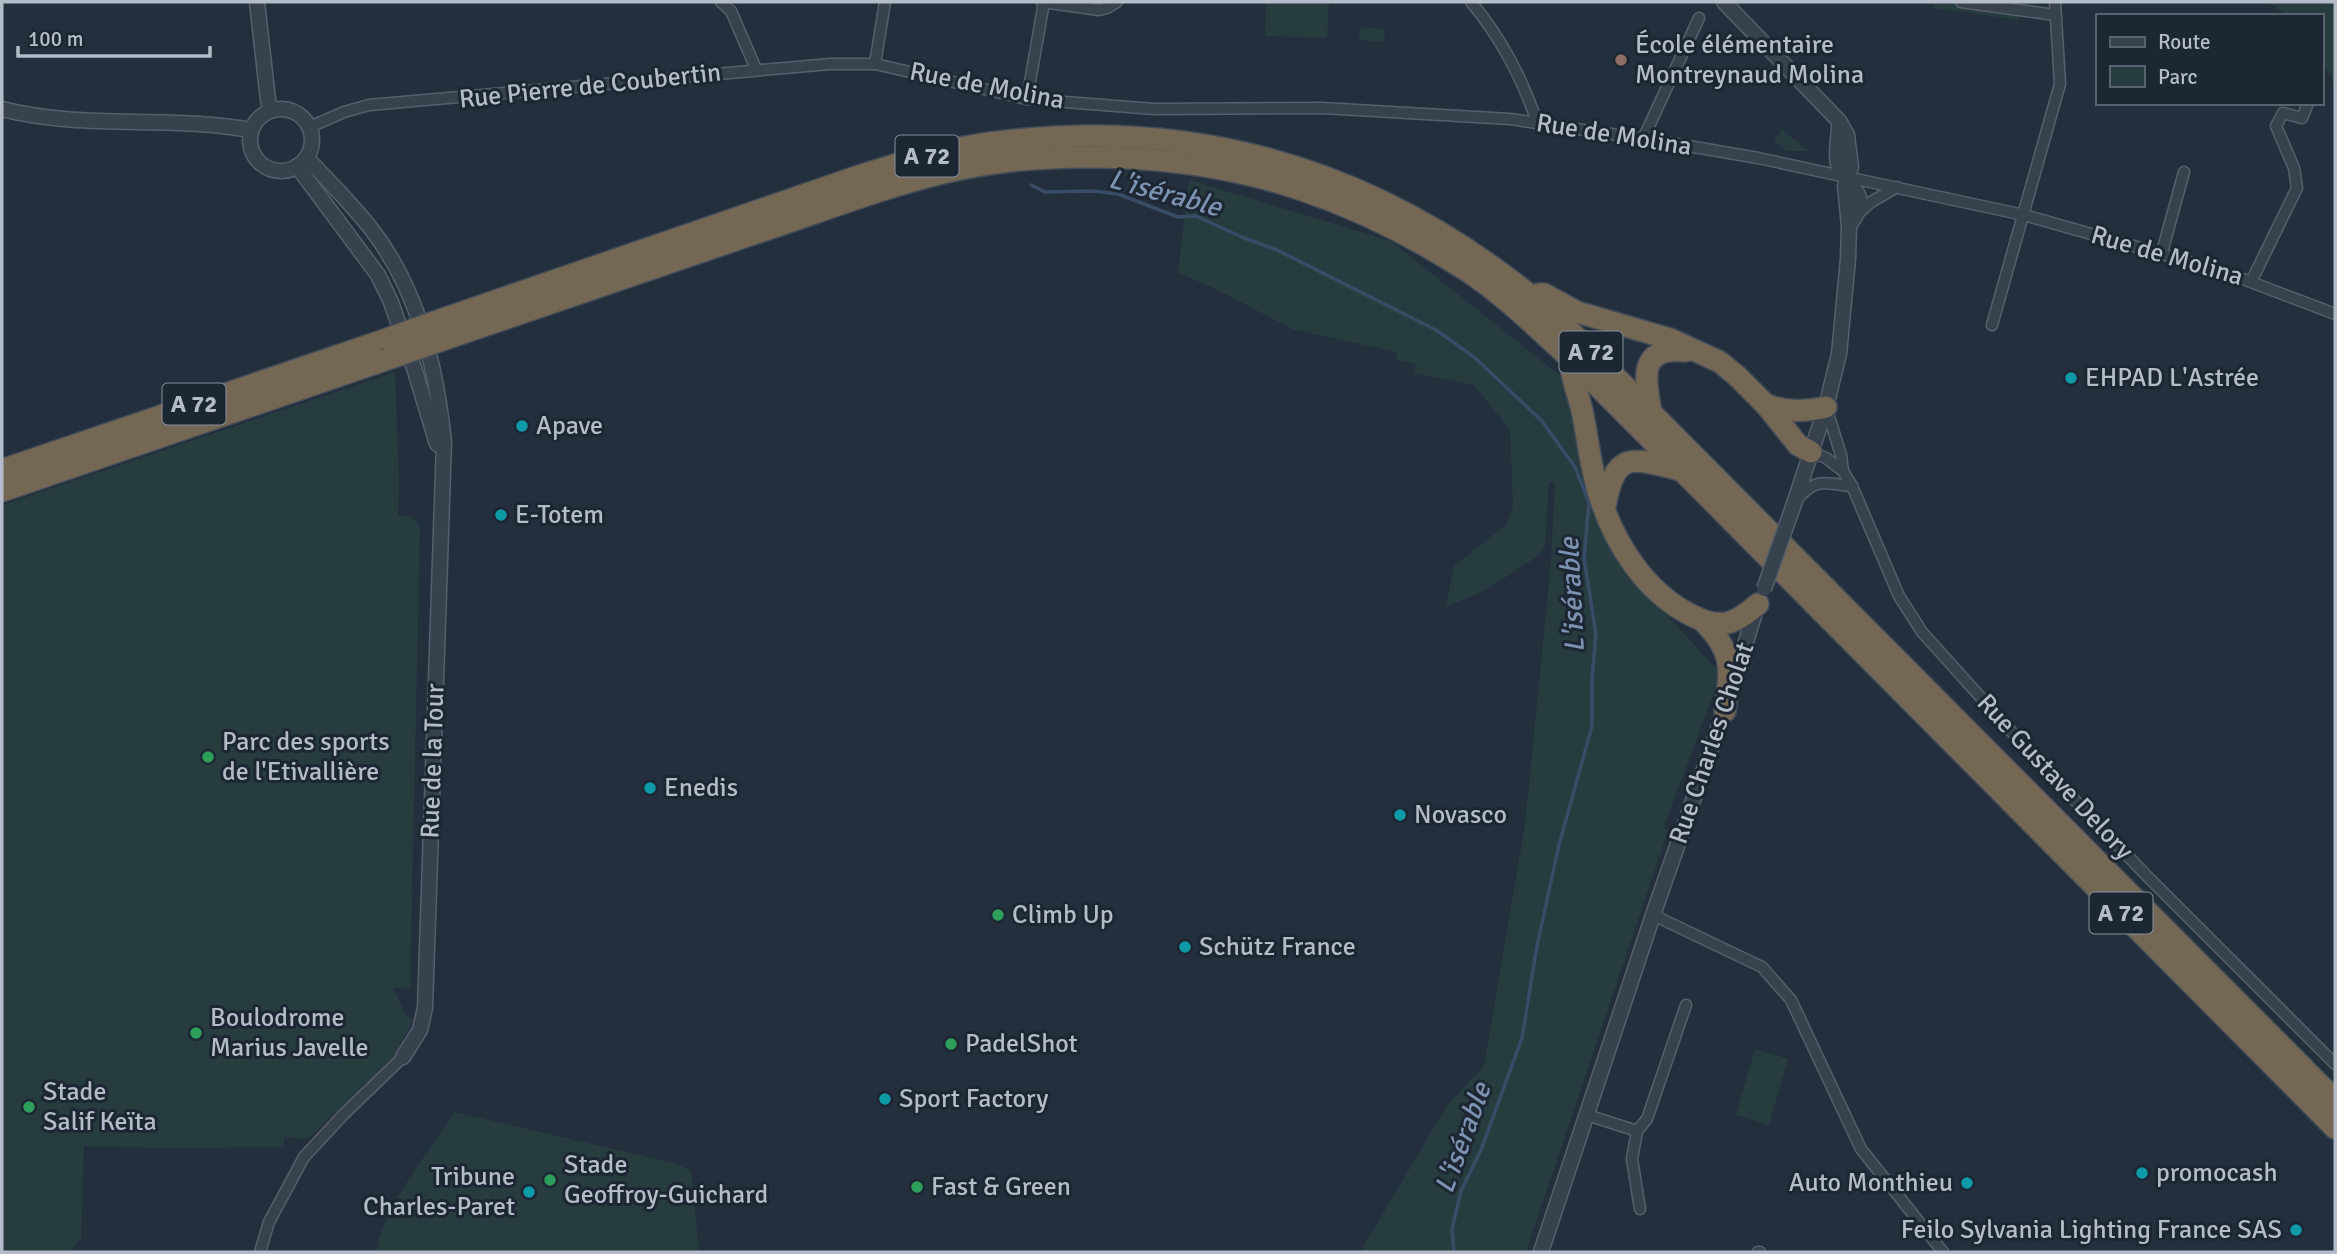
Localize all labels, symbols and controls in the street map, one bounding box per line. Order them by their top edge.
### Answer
scale bar [18,14,210,58]
legend [2096,14,2323,105]
text: 100 m [28,26,83,52]
place label: École élémentaire Montreynaud Molina [1635,29,1864,91]
text: Route [2158,29,2210,55]
marker: École élémentaire Montreynaud Molina [1613,52,1629,68]
street label: Rue de Molina [907,55,1067,117]
street label: Rue Pierre de Coubertin [457,56,723,116]
text: Parc [2158,64,2197,90]
street label: Rue de Molina [1534,107,1694,163]
road number: A 72 [895,136,958,176]
water label: L'isérable [1105,162,1227,225]
street label: Rue de Molina [2087,219,2247,293]
road number: A 72 [1560,332,1622,372]
place label: EHPAD L'Astrée [2085,362,2259,394]
marker: EHPAD L'Astrée [2063,370,2079,386]
road number: A 72 [162,384,226,424]
place label: Apave [536,410,603,442]
marker: Apave [514,418,530,434]
place label: E-Totem [515,499,604,531]
marker: E-Totem [493,507,509,523]
water label: L'isérable [1552,535,1592,653]
street label: Rue Charles Cholat [1663,638,1761,848]
street label: Rue de la Tour [414,683,452,839]
street label: Rue Gustave Delory [1970,687,2140,867]
place label: Parc des sports de l'Etivallière [222,726,390,788]
marker: Parc des sports de l'Etivallière [200,749,216,765]
place label: Enedis [664,772,738,804]
marker: Enedis [642,780,658,796]
place label: Novasco [1414,799,1507,831]
marker: Novasco [1392,807,1408,823]
road number: A 72 [2090,892,2152,933]
place label: Climb Up [1012,899,1114,931]
marker: Climb Up [990,907,1006,923]
place label: Schütz France [1199,931,1356,963]
marker: Schütz France [1177,939,1193,955]
place label: Boulodrome Marius Javelle [210,1002,369,1064]
marker: Boulodrome Marius Javelle [188,1025,204,1041]
place label: PadelShot [965,1028,1078,1060]
marker: PadelShot [943,1036,959,1052]
place label: Stade Salif Keïta [43,1076,157,1138]
water label: L'isérable [1427,1076,1499,1198]
place label: Sport Factory [899,1083,1048,1115]
marker: Sport Factory [877,1091,893,1107]
marker: Stade Salif Keïta [21,1099,37,1115]
place label: Stade Geoffroy-Guichard [564,1149,768,1211]
place label: promocash [2156,1157,2278,1189]
place label: Tribune Charles-Paret [363,1161,515,1223]
marker: promocash [2134,1165,2150,1181]
place label: Auto Monthieu [1789,1167,1953,1199]
place label: Fast & Green [931,1171,1071,1203]
marker: Stade Geoffroy-Guichard [542,1172,558,1188]
marker: Auto Monthieu [1959,1175,1975,1191]
marker: Fast & Green [909,1179,925,1195]
marker: Tribune Charles-Paret [521,1184,537,1200]
place label: Feilo Sylvania Lighting France SAS [1901,1214,2282,1246]
marker: Feilo Sylvania Lighting France SAS [2288,1222,2304,1238]

